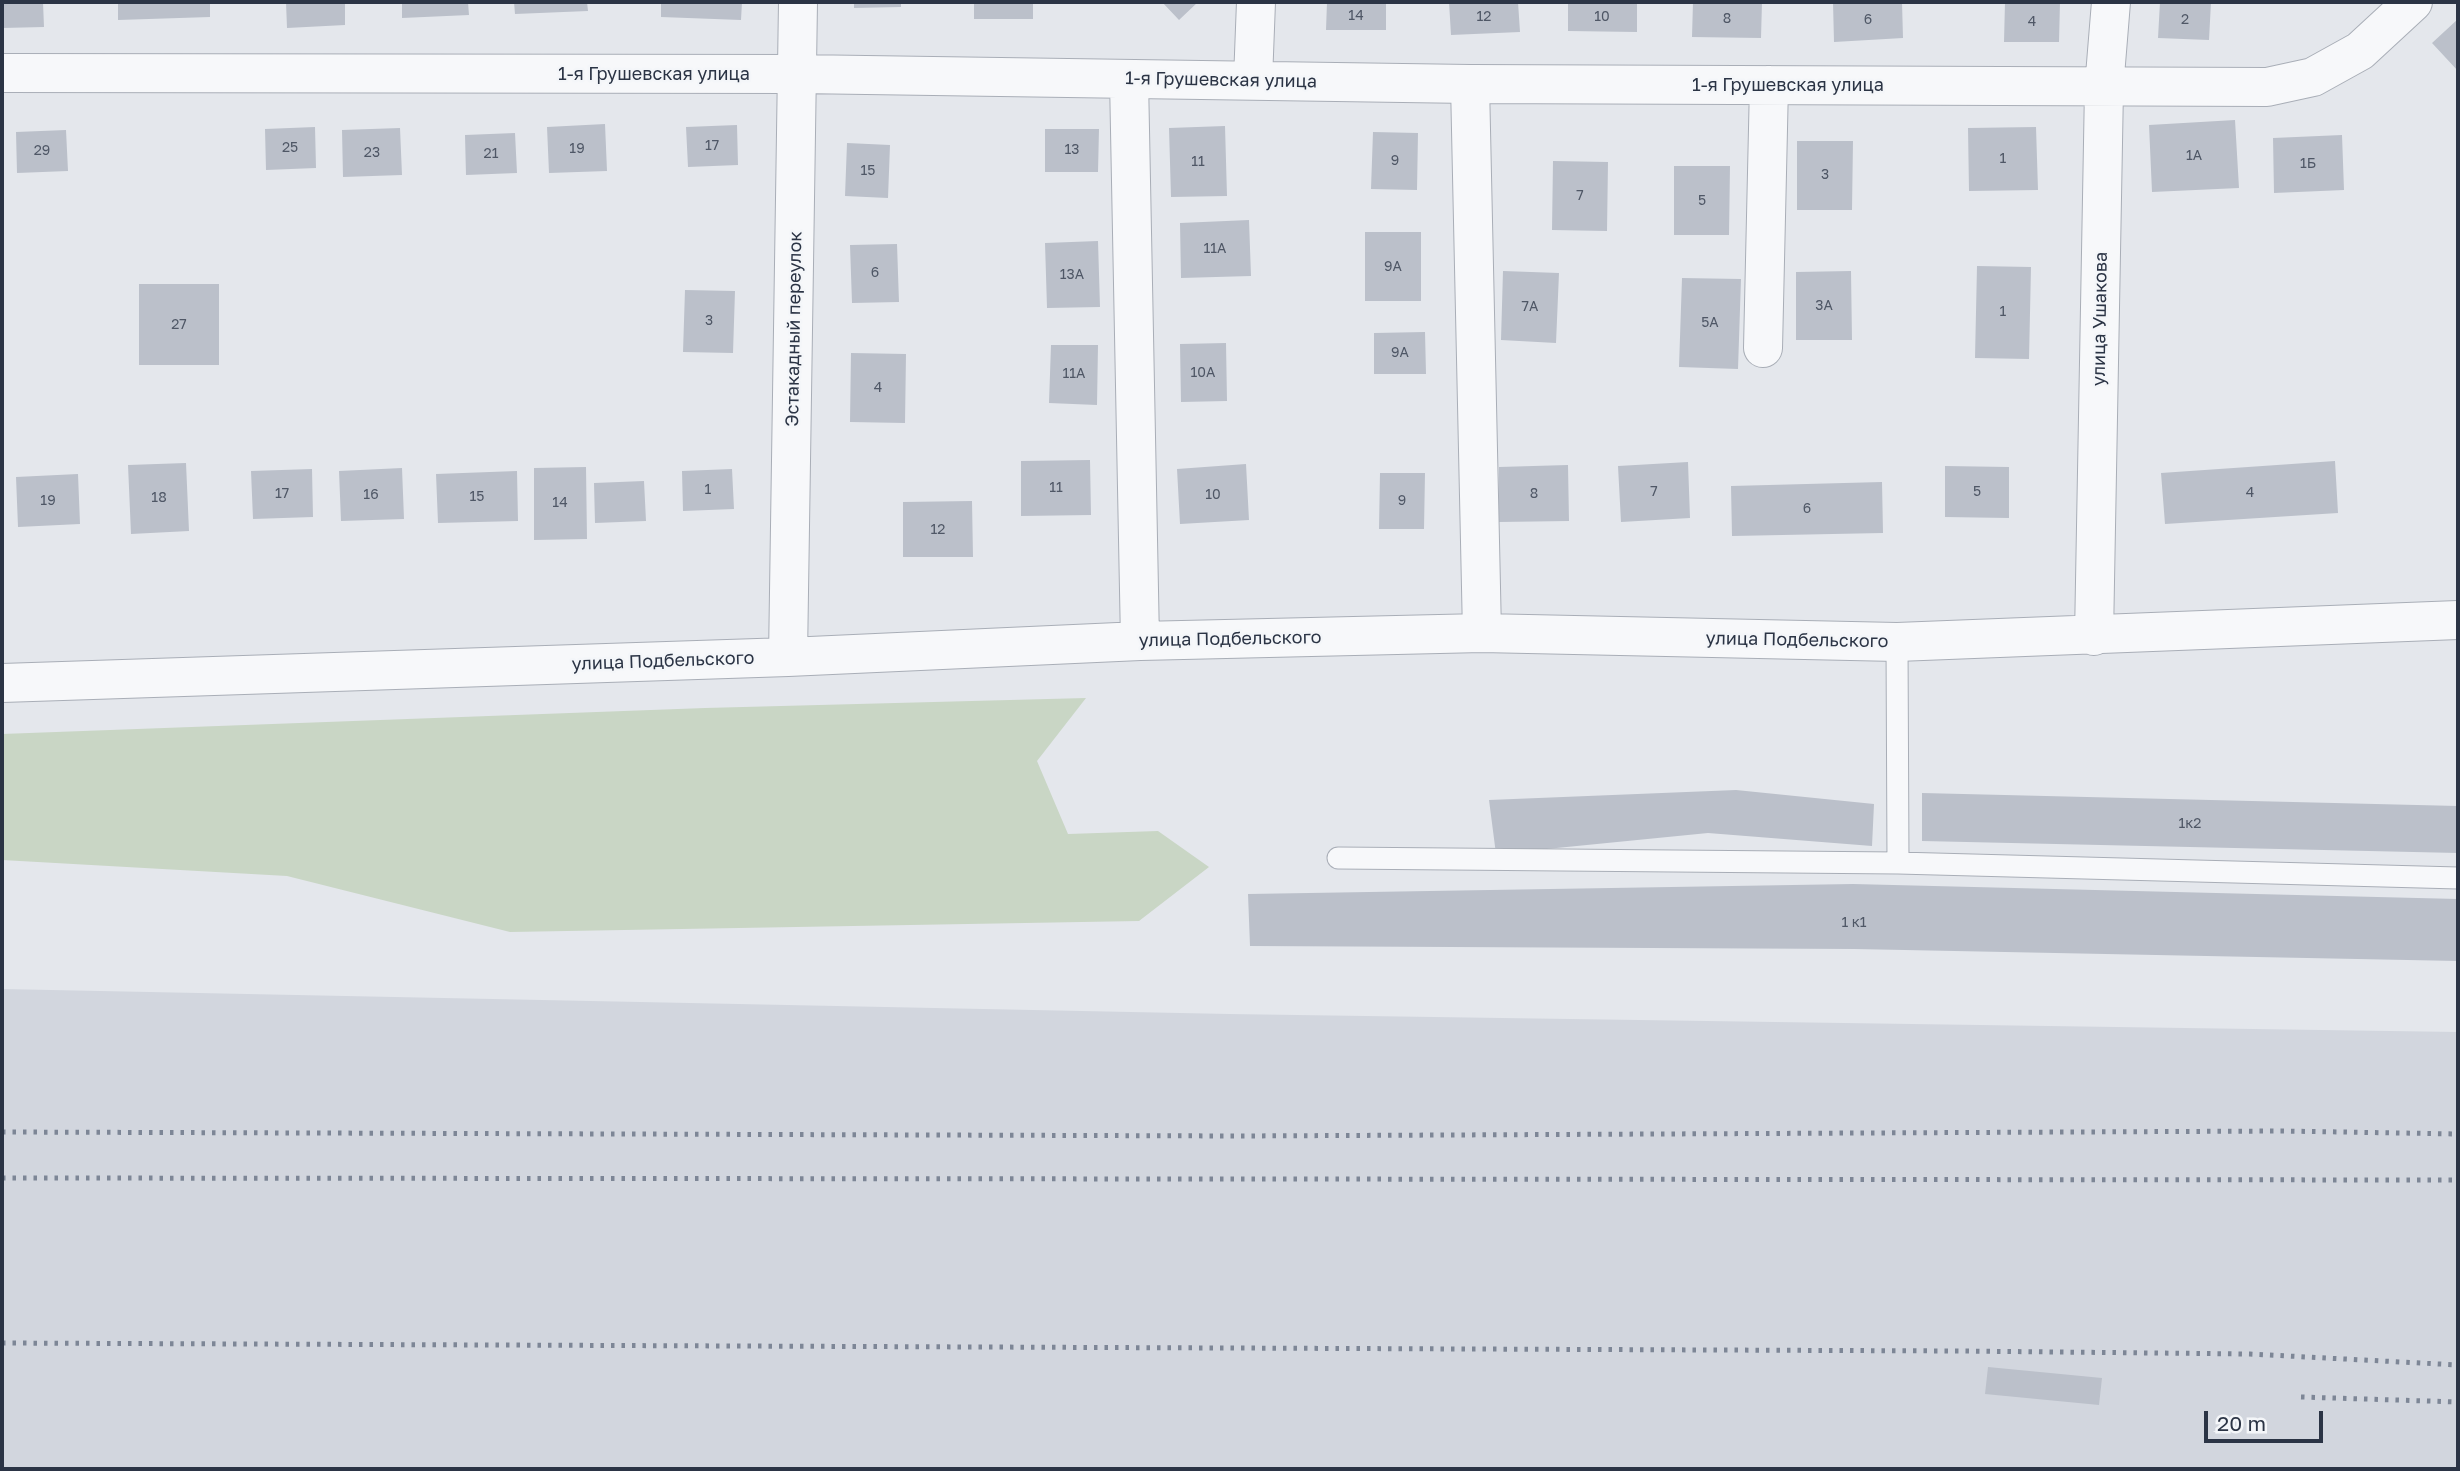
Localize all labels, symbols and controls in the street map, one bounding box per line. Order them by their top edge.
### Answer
house number: 14 [1348,8,1364,24]
house number: 12 [1477,9,1491,25]
house number: 10 [1594,9,1610,25]
house number: 8 [1723,11,1731,27]
house number: 6 [1864,12,1872,28]
house number: 2 [2181,12,2189,28]
house number: 4 [2028,14,2036,30]
street label: 1-я Грушевская улица [558,63,750,85]
street label: 1-я Грушевская улица [1125,68,1317,92]
street label: 1-я Грушевская улица [1692,74,1884,96]
house number: 17 [705,138,719,154]
house number: 25 [282,140,298,156]
house number: 19 [569,141,585,157]
house number: 13 [1065,142,1079,158]
house number: 29 [34,143,50,159]
house number: 23 [364,145,380,161]
house number: 21 [484,146,498,162]
house number: 1А [2186,148,2202,164]
house number: 1 [2000,151,2006,167]
house number: 9 [1391,153,1399,169]
house number: 11 [1191,154,1205,170]
house number: 1Б [2300,156,2316,172]
house number: 15 [861,163,875,179]
house number: 3 [1821,167,1829,183]
house number: 7 [1576,188,1584,204]
house number: 5 [1698,193,1706,209]
street label: Эстакадный переулок [781,231,807,427]
house number: 11А [1204,241,1226,257]
street label: улица Ушакова [2088,252,2112,386]
house number: 9А [1384,259,1402,275]
house number: 6 [871,265,879,281]
house number: 13А [1060,267,1084,283]
house number: 3А [1815,298,1833,314]
house number: 7А [1522,299,1538,315]
house number: 1 [2000,304,2006,320]
house number: 3 [705,313,713,329]
house number: 5А [1701,315,1719,331]
house number: 27 [171,317,187,333]
house number: 9А [1391,345,1409,361]
house number: 10А [1191,365,1215,381]
house number: 11А [1063,366,1085,382]
house number: 4 [874,380,882,396]
house number: 11 [1049,480,1063,496]
house number: 1 [705,482,711,498]
house number: 7 [1650,484,1658,500]
house number: 5 [1973,484,1981,500]
house number: 4 [2246,485,2254,501]
house number: 17 [275,486,289,502]
house number: 8 [1530,486,1538,502]
house number: 16 [363,487,379,503]
house number: 10 [1205,487,1221,503]
house number: 15 [470,489,484,505]
house number: 18 [151,490,167,506]
house number: 19 [40,493,56,509]
house number: 9 [1398,493,1406,509]
house number: 14 [552,495,568,511]
house number: 6 [1803,501,1811,517]
house number: 12 [931,522,945,538]
street label: улица Подбельского [1138,627,1322,651]
street label: улица Подбельского [1705,628,1889,652]
street label: улица Подбельского [571,647,755,675]
house number: 1к2 [2179,816,2201,832]
house number: 1 к1 [1841,915,1867,931]
scale bar [2208,1398,2327,1442]
text: 20 m [2217,1410,2266,1436]

